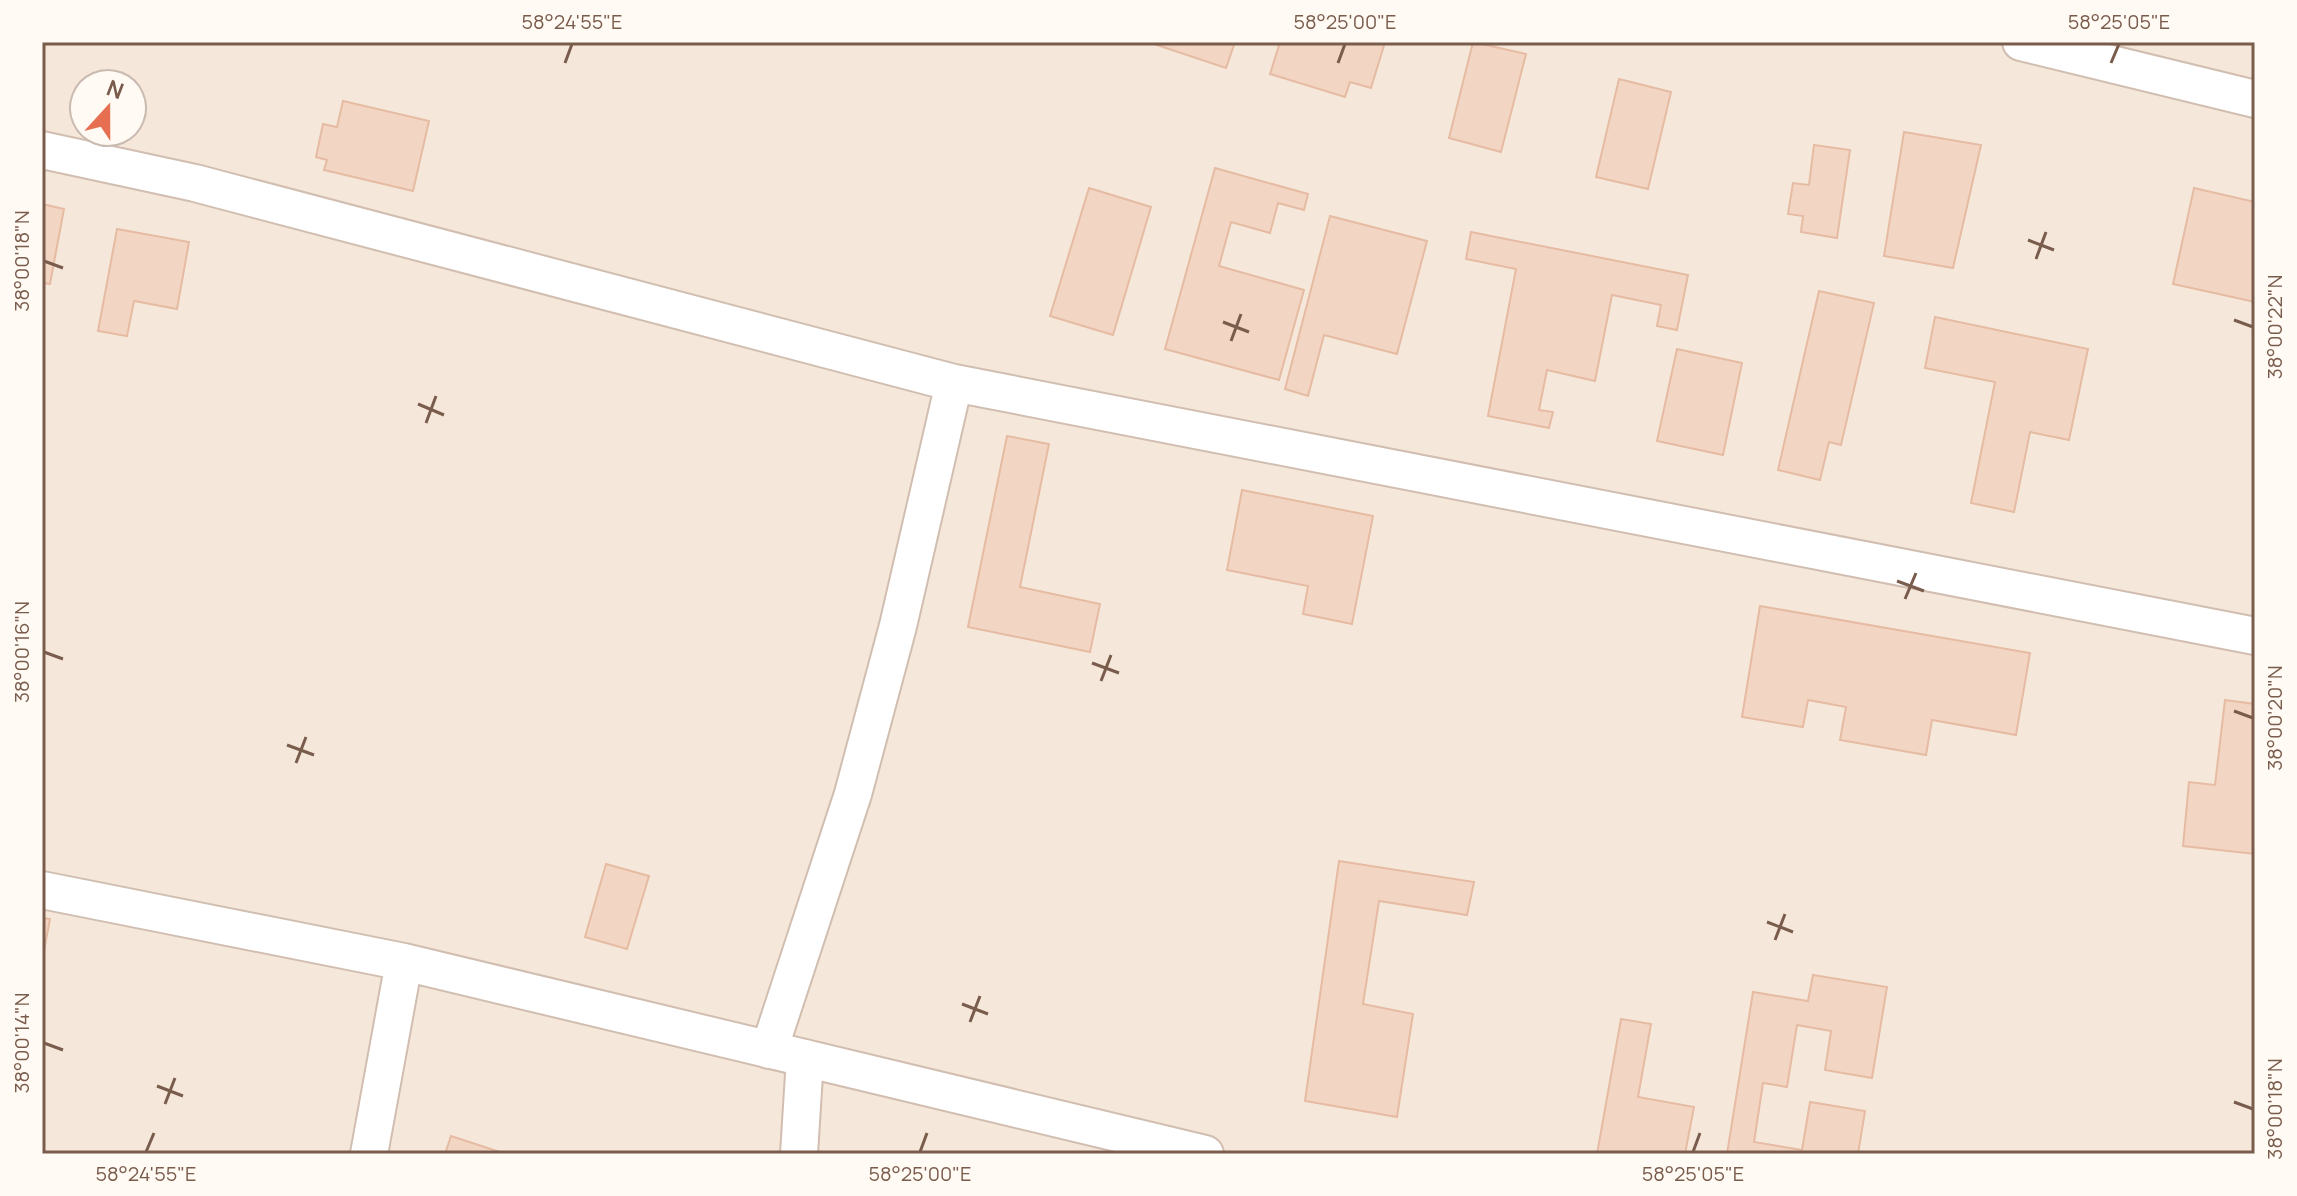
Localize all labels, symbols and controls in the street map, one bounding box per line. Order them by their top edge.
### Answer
text: 58°24'55"E [522,8,622,35]
text: 58°25'00"E [1293,8,1397,35]
text: 58°25'05"E [2068,8,2170,35]
north arrow [68,68,148,148]
text: N [102,72,128,106]
text: 38°00'18"N [8,210,35,312]
text: 38°00'22"N [2261,275,2288,379]
text: 38°00'16"N [8,601,35,703]
text: 38°00'20"N [2261,665,2288,771]
text: 38°00'14"N [8,993,35,1093]
text: 38°00'18"N [2261,1058,2288,1160]
text: 58°24'55"E [96,1160,196,1187]
text: 58°25'00"E [868,1160,972,1187]
text: 58°25'05"E [1642,1160,1744,1187]

